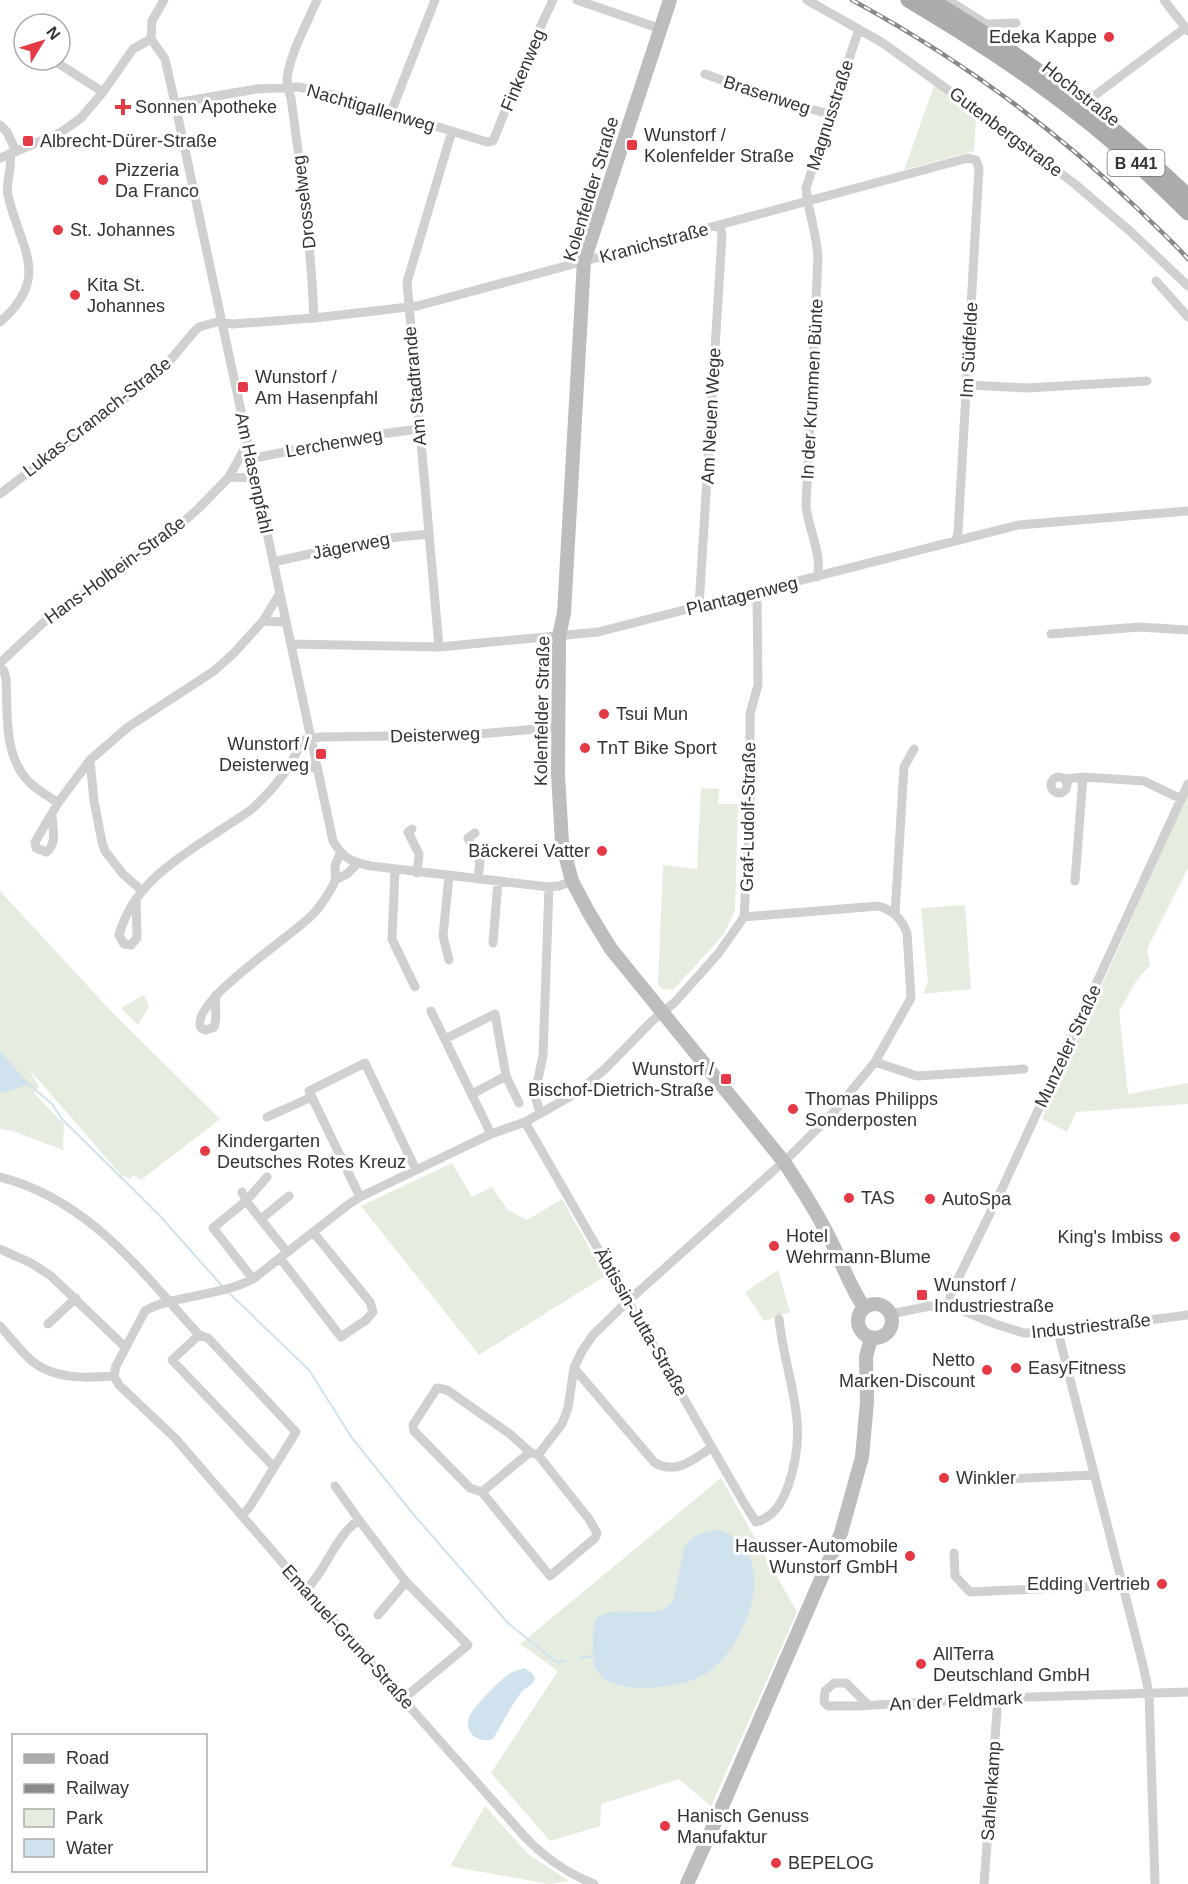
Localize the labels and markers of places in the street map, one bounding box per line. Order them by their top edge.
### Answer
place label: Edeka Kappe [989,27,1097,47]
marker: Edeka Kappe [1102,30,1116,44]
place label: Sonnen Apotheke [135,97,277,117]
marker: Sonnen Apotheke [116,100,130,114]
place label: Wunstorf / Kolenfelder Straße [644,125,794,166]
place label: Albrecht-Dürer-Straße [40,131,217,151]
marker: Albrecht-Dürer-Straße [21,134,35,148]
marker: Wunstorf / Kolenfelder Straße [625,138,639,152]
place label: Pizzeria Da Franco [115,160,199,201]
marker: Pizzeria Da Franco [96,173,110,187]
place label: St. Johannes [70,220,175,240]
marker: St. Johannes [51,223,65,237]
place label: Kita St. Johannes [87,275,165,316]
marker: Kita St. Johannes [68,288,82,302]
place label: Wunstorf / Am Hasenpfahl [255,367,378,408]
marker: Wunstorf / Am Hasenpfahl [236,380,250,394]
place label: Tsui Mun [616,704,688,724]
marker: Tsui Mun [597,707,611,721]
place label: Wunstorf / Deisterweg [219,734,309,775]
place label: TnT Bike Sport [597,738,717,758]
marker: TnT Bike Sport [578,741,592,755]
marker: Wunstorf / Deisterweg [314,747,328,761]
place label: Bäckerei Vatter [468,841,590,861]
marker: Bäckerei Vatter [595,844,609,858]
place label: Wunstorf / Bischof-Dietrich-Straße [528,1059,714,1100]
marker: Wunstorf / Bischof-Dietrich-Straße [719,1072,733,1086]
place label: Thomas Philipps Sonderposten [805,1089,938,1130]
marker: Thomas Philipps Sonderposten [786,1102,800,1116]
place label: Kindergarten Deutsches Rotes Kreuz [217,1131,406,1172]
marker: Kindergarten Deutsches Rotes Kreuz [198,1144,212,1158]
place label: TAS [861,1188,895,1208]
place label: AutoSpa [942,1189,1012,1209]
marker: TAS [842,1191,856,1205]
marker: AutoSpa [923,1192,937,1206]
place label: Hotel Wehrmann-Blume [786,1226,931,1267]
place label: King's Imbiss [1058,1227,1163,1247]
marker: King's Imbiss [1168,1230,1182,1244]
marker: Hotel Wehrmann-Blume [767,1239,781,1253]
place label: Wunstorf / Industriestraße [934,1275,1054,1316]
marker: Wunstorf / Industriestraße [915,1288,929,1302]
place label: Netto Marken-Discount [839,1350,975,1391]
place label: EasyFitness [1028,1358,1126,1378]
marker: EasyFitness [1009,1361,1023,1375]
marker: Netto Marken-Discount [980,1363,994,1377]
place label: Winkler [956,1468,1016,1488]
marker: Winkler [937,1471,951,1485]
place label: Hausser-Automobile Wunstorf GmbH [735,1536,898,1577]
marker: Hausser-Automobile Wunstorf GmbH [903,1549,917,1563]
place label: Edding Vertrieb [1027,1574,1150,1594]
marker: Edding Vertrieb [1155,1577,1169,1591]
place label: AllTerra Deutschland GmbH [933,1644,1090,1685]
marker: AllTerra Deutschland GmbH [914,1657,928,1671]
place label: Hanisch Genuss Manufaktur [677,1806,809,1847]
marker: Hanisch Genuss Manufaktur [658,1819,672,1833]
place label: BEPELOG [788,1853,874,1873]
marker: BEPELOG [769,1856,783,1870]

